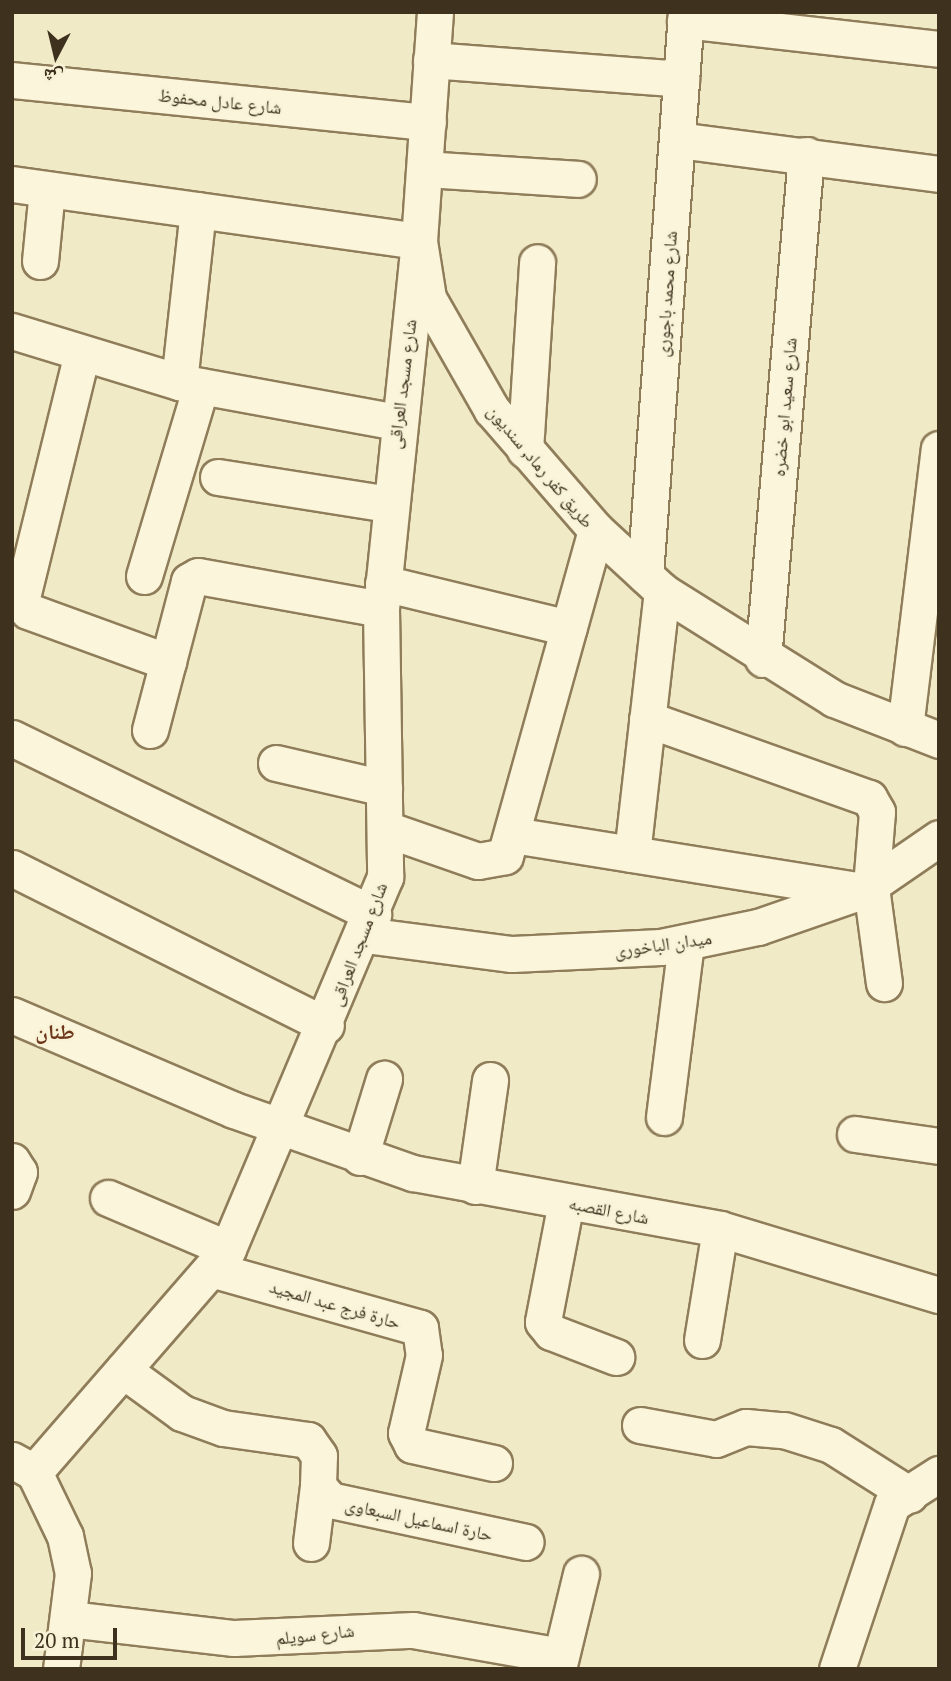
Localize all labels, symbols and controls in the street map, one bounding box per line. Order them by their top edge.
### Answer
north arrow [21,21,91,91]
text: ش [42,64,65,91]
street label: شارع عادل محفوظ [157,84,283,118]
street label: شارع محمد باجورى [651,230,681,358]
street label: شارع مسجد العراقى [383,318,421,450]
street label: شارع سعيد ابو خضره [767,337,801,477]
street label: طريق كفر رماد, سنديون [483,400,599,532]
street label: شارع مسجد العراقى [325,879,391,1009]
street label: ميدان الباخورى [613,926,713,962]
district label: طنان [35,1018,75,1044]
street label: شارع القصبه [567,1192,651,1228]
street label: حارة فرج عبد المجيد [267,1275,403,1333]
street label: حارة اسماعيل السبعاوى [343,1493,495,1545]
scale bar [24,1614,121,1658]
street label: شارع سويلم [275,1619,355,1649]
text: 20 m [34,1626,80,1654]

